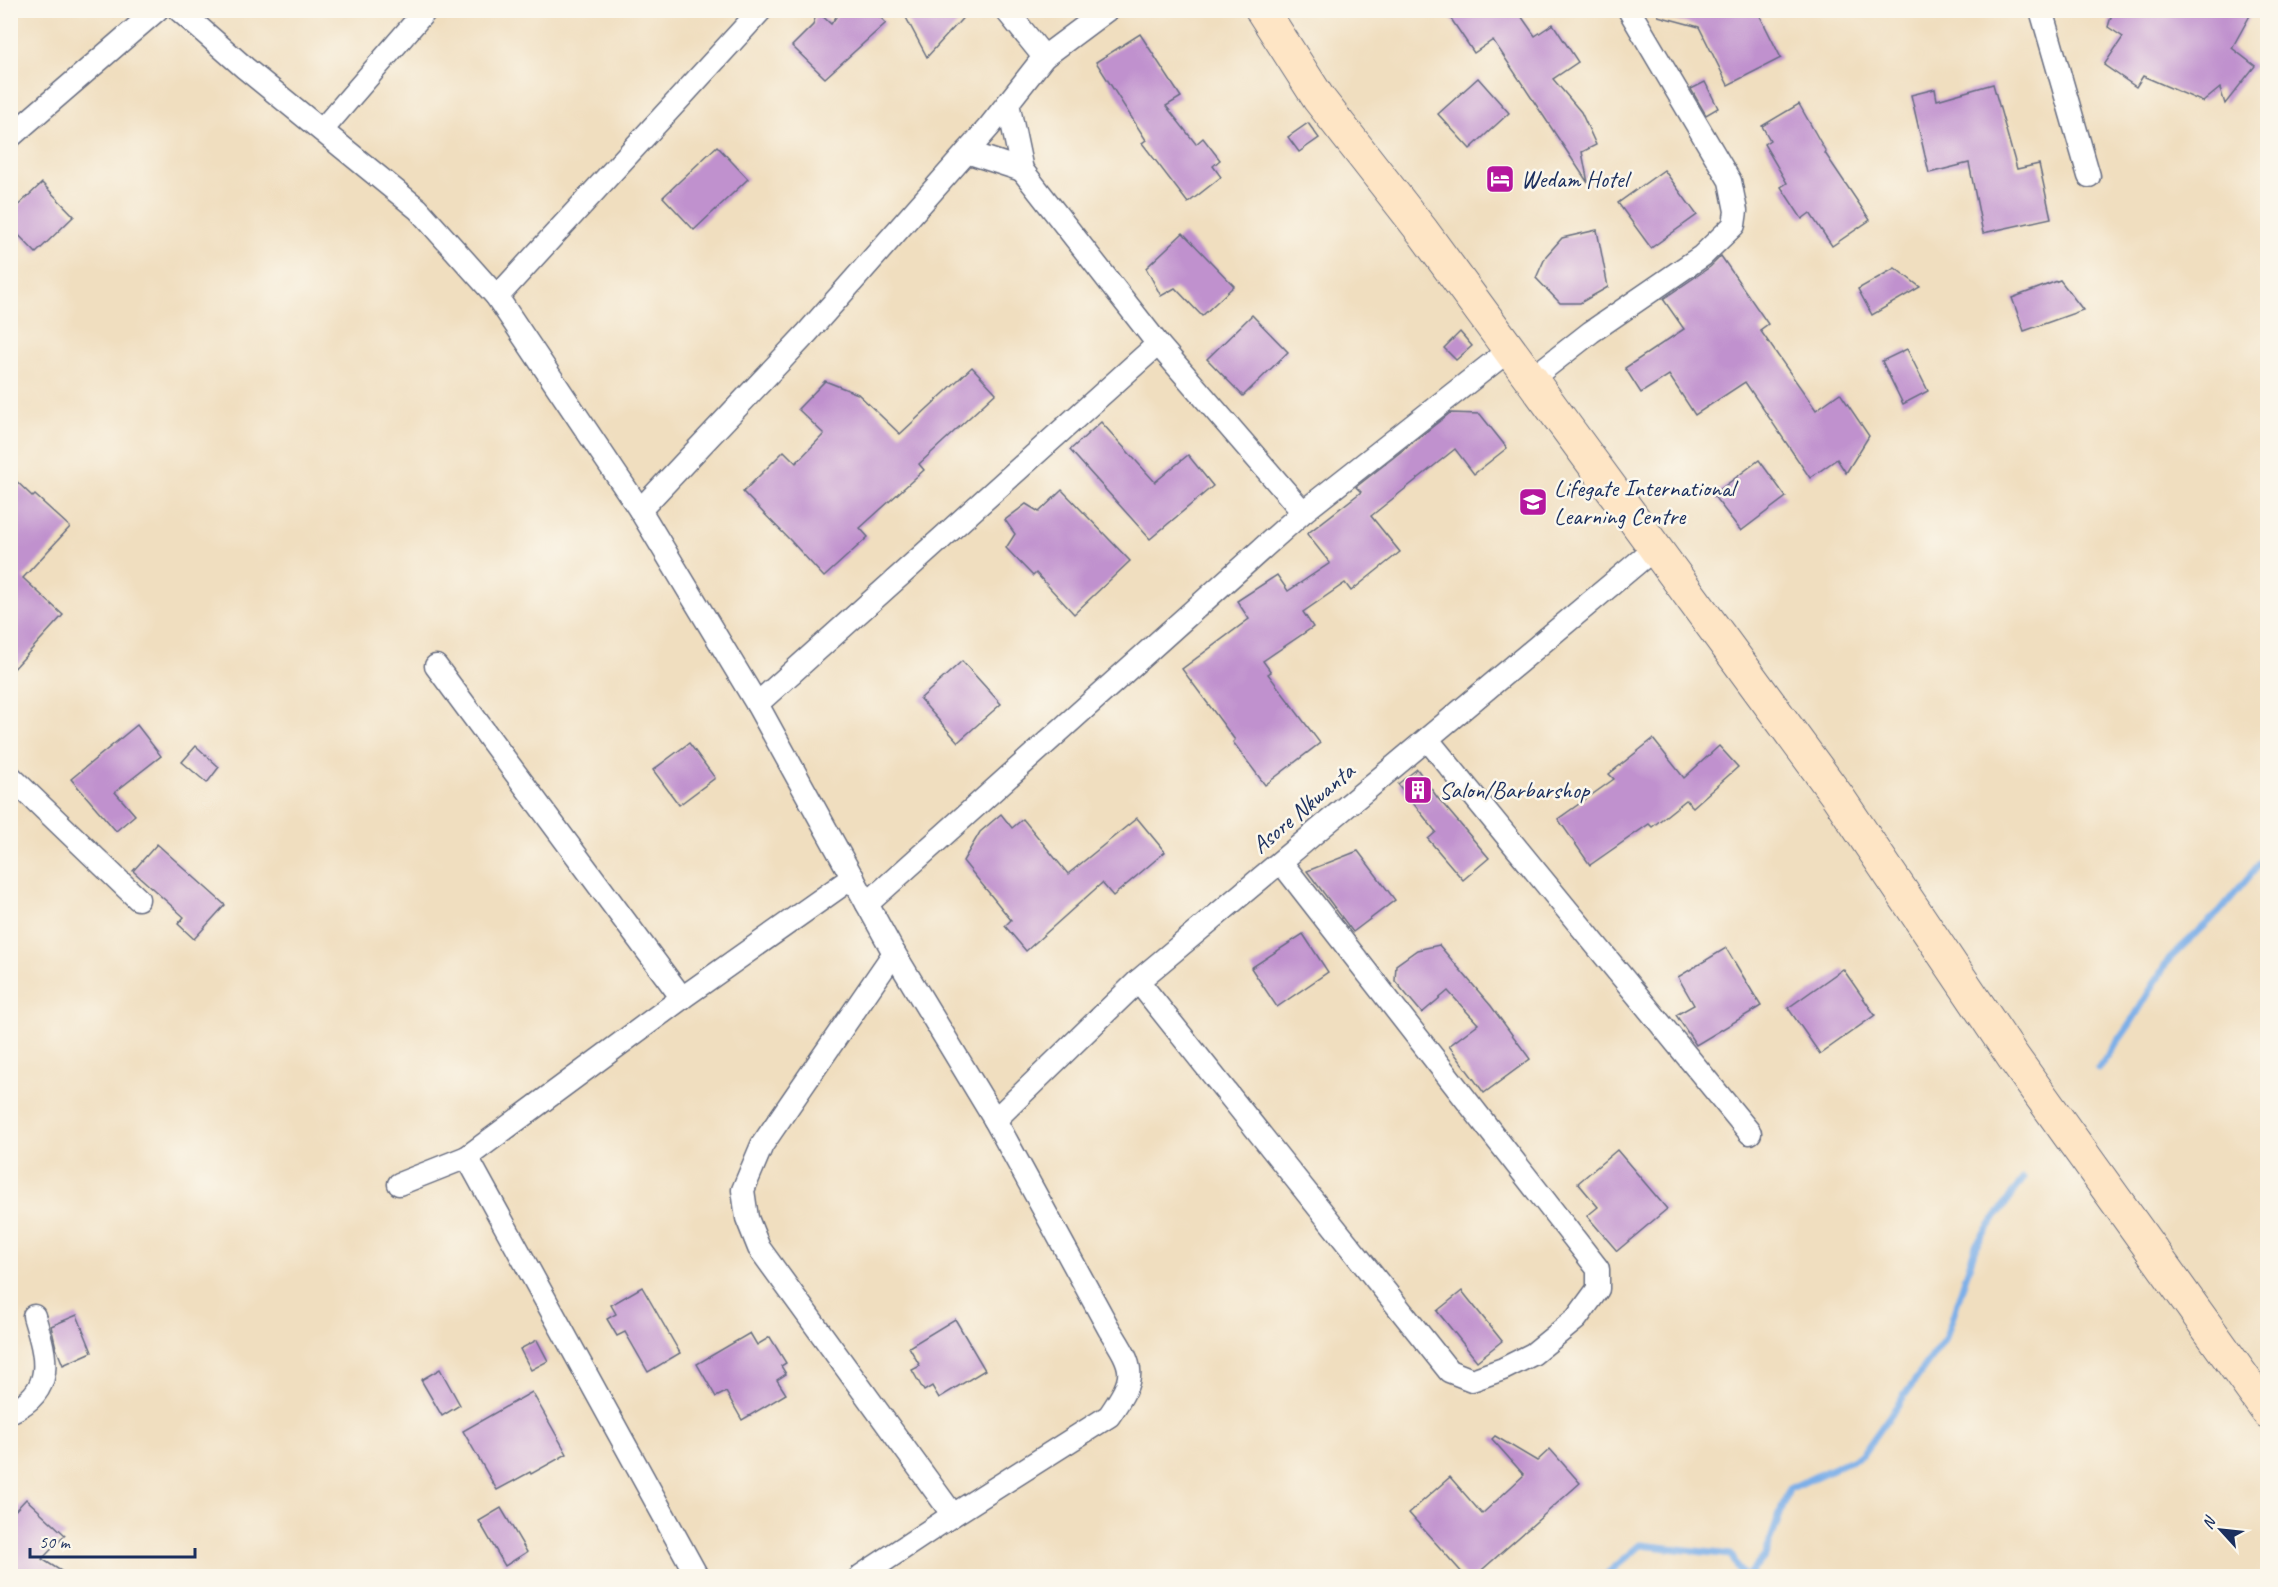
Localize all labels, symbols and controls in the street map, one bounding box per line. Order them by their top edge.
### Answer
hotel icon: Wedam Hotel [1484,163,1516,195]
place label: Wedam Hotel [1521,164,1632,194]
place label: Lifegate International Learning Centre [1554,473,1739,531]
school or university icon: Lifegate International Learning Centre [1517,486,1549,518]
street label: Asore Nkwanta [1245,755,1362,860]
building icon: Salon/Barbarshop [1402,774,1434,806]
place label: Salon/Barbarshop [1439,775,1591,805]
north arrow [2191,1500,2251,1560]
text: N [2197,1512,2221,1533]
scale bar [30,1521,195,1559]
text: 50 m [39,1531,72,1553]

